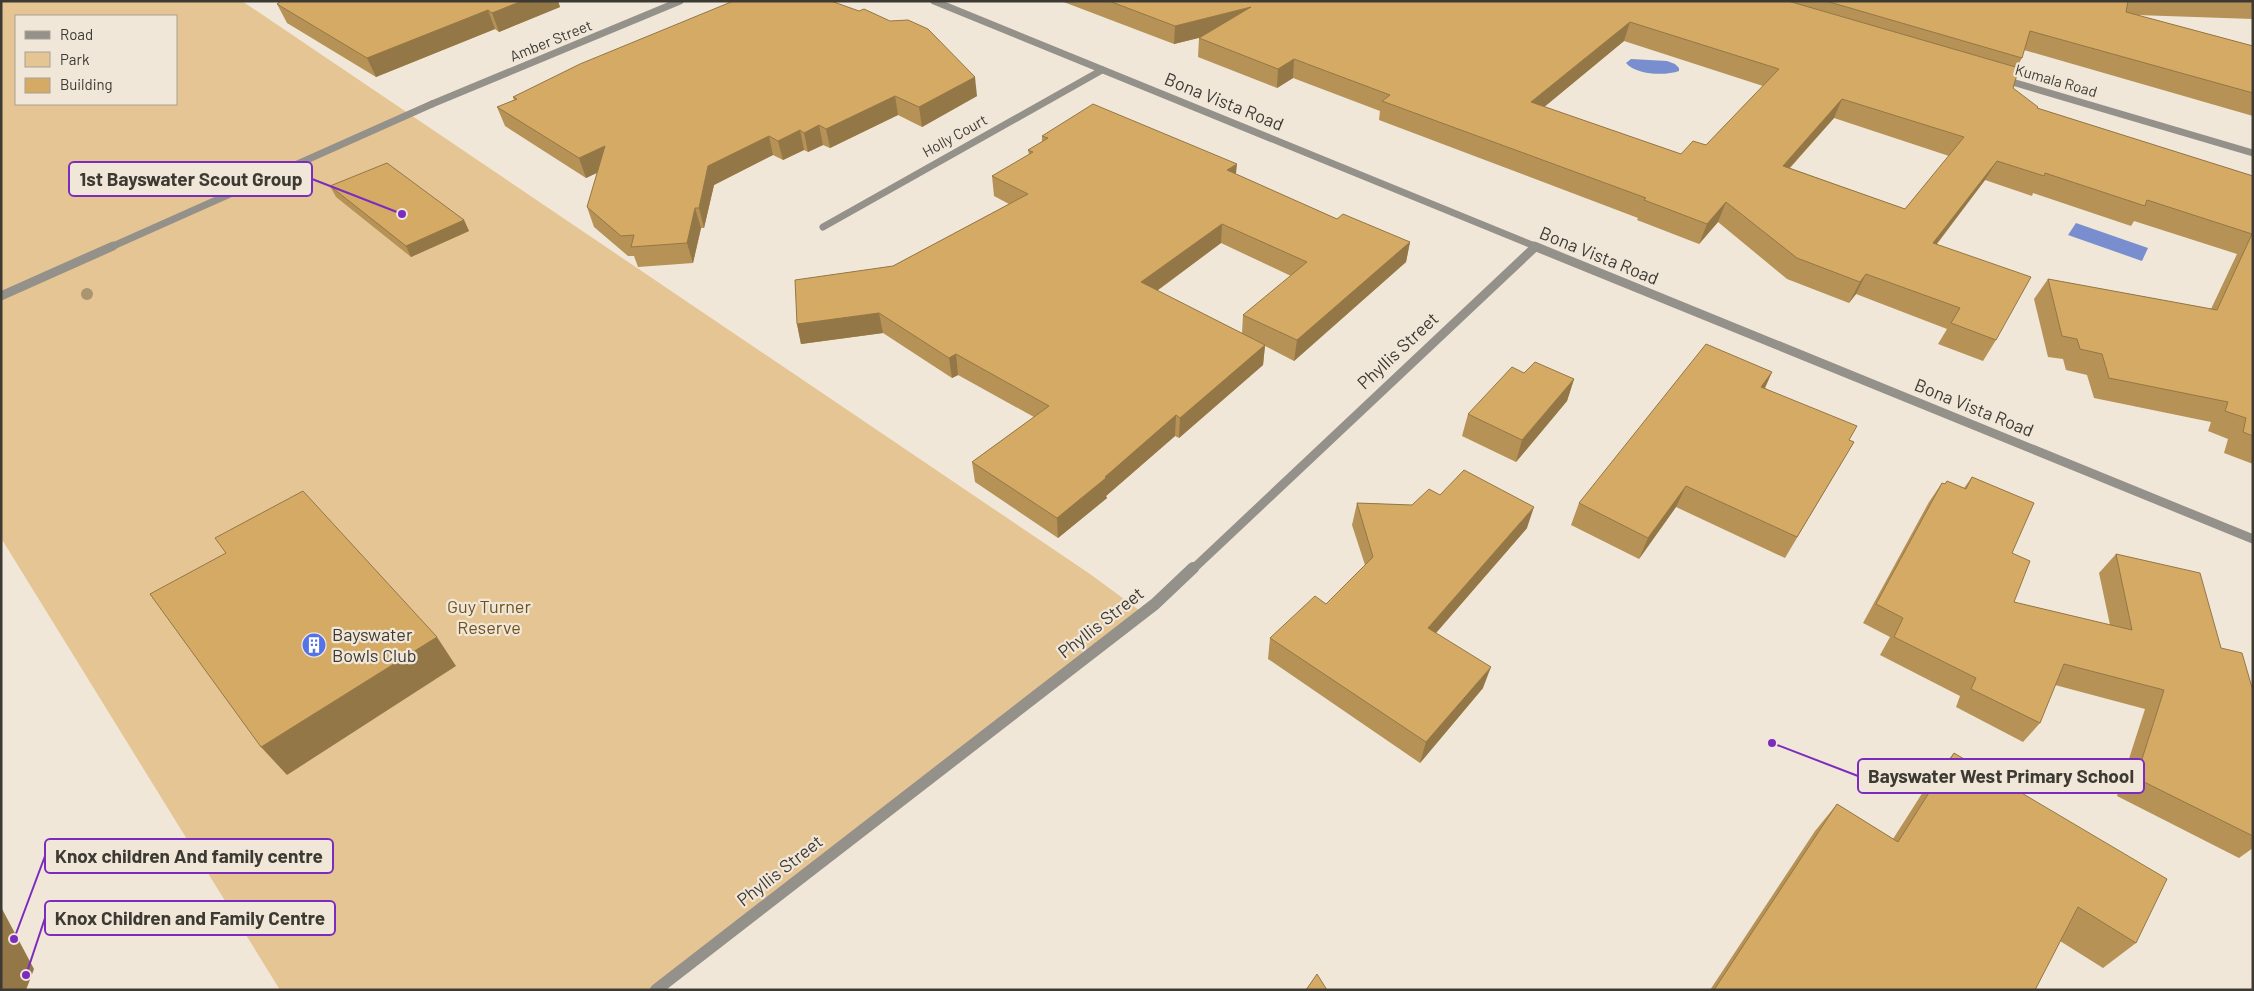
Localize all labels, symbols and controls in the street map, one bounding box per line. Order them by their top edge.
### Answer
legend [15,15,178,105]
street label: Amber Street [507,15,594,65]
text: Road [60,25,93,43]
text: Park [60,50,90,68]
street label: Kumala Road [2013,60,2099,100]
street label: Bona Vista Road [1162,67,1287,135]
text: Building [60,75,113,93]
street label: Holly Court [919,110,990,160]
callout: 1st Bayswater Scout Group [69,162,312,196]
text: 1st Bayswater Scout Group [80,167,303,190]
street label: Bona Vista Road [1537,221,1662,289]
street label: Phyllis Street [1352,307,1442,393]
street label: Bona Vista Road [1912,373,2037,441]
street label: Phyllis Street [1053,582,1148,663]
park label: Guy Turner Reserve [447,595,531,638]
place label: Bayswater Bowls Club [332,623,417,666]
building icon: Bayswater Bowls Club [301,632,327,658]
callout: Bayswater West Primary School [1858,759,2144,793]
text: Bayswater West Primary School [1868,764,2134,787]
street label: Phyllis Street [732,830,827,911]
callout: Knox children And family centre [45,839,333,873]
text: Knox children And family centre [55,844,323,867]
callout: Knox Children and Family Centre [45,901,335,935]
text: Knox Children and Family Centre [55,906,325,929]

